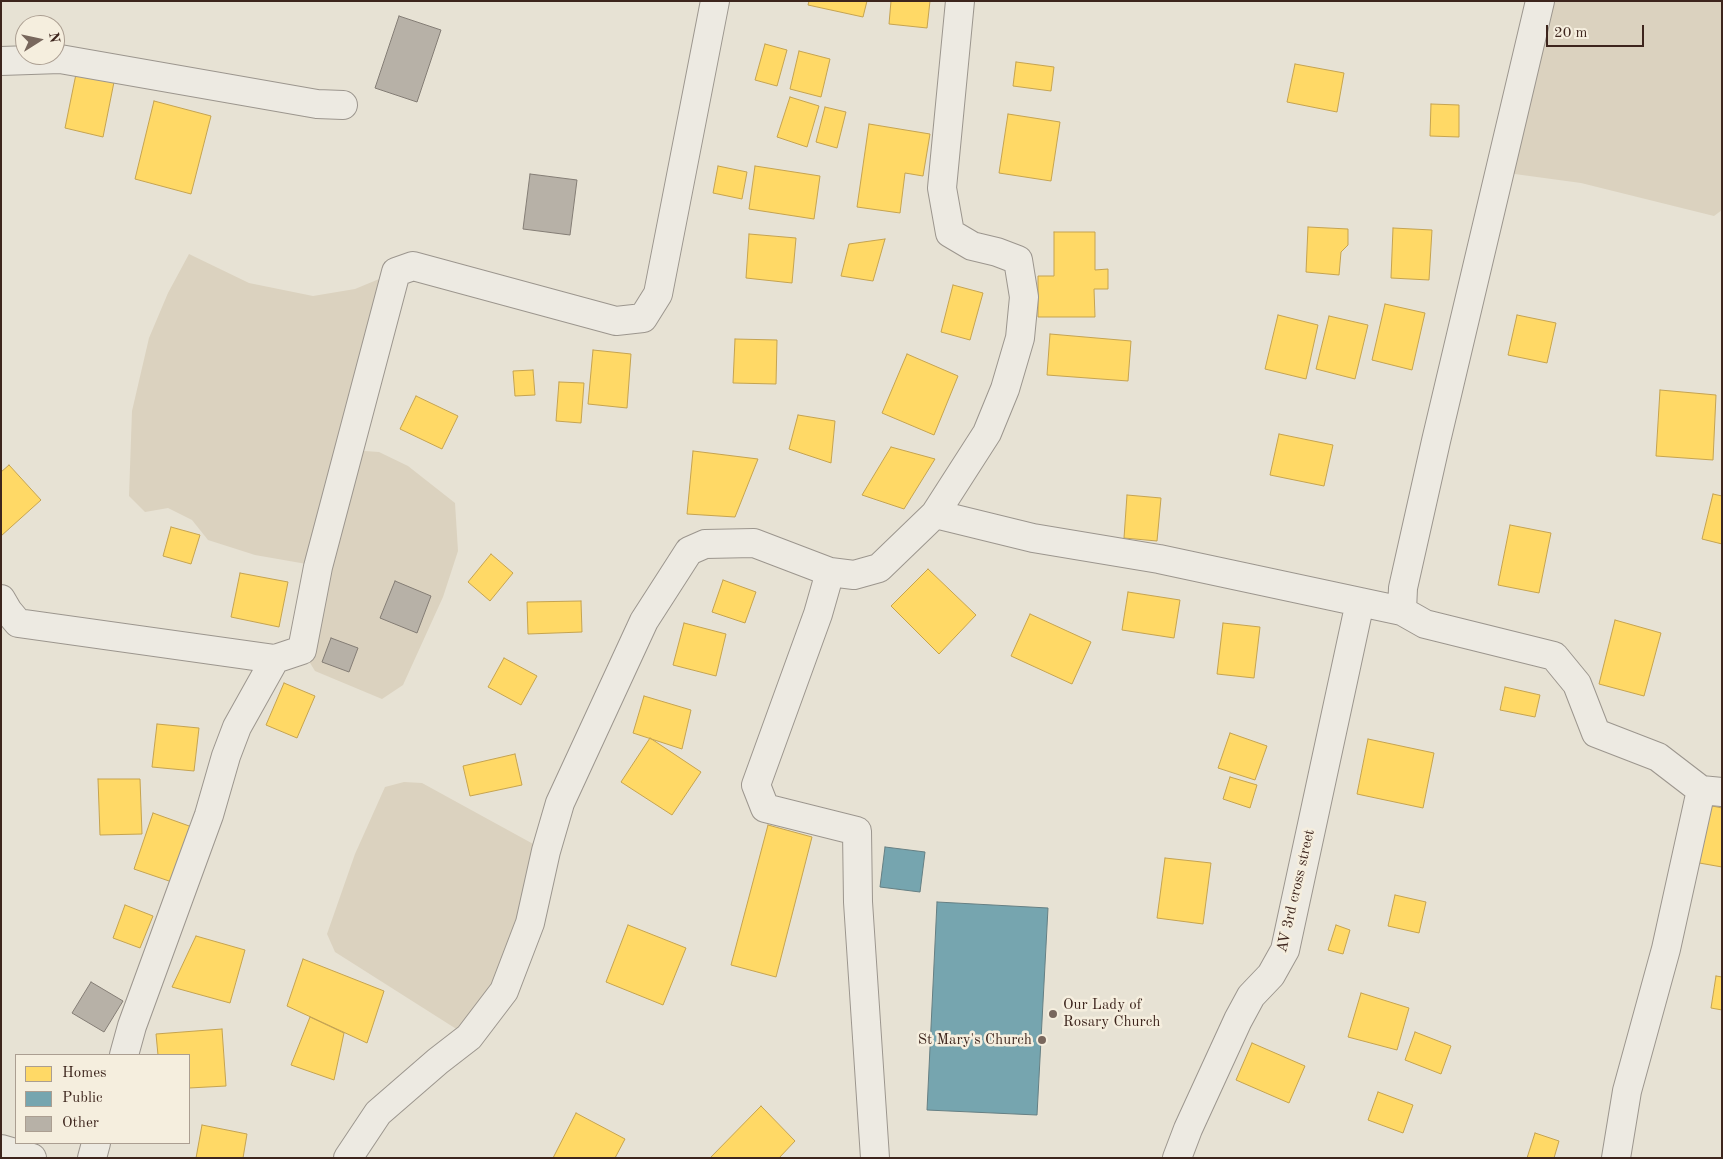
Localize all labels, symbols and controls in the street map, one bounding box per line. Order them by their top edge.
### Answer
north arrow [15,15,65,65]
scale bar [1548,15,1646,47]
text: 20 m [1554,26,1588,41]
text: N [46,31,62,44]
street label: AV 3rd cross street [1273,828,1319,954]
place label: Our Lady of Rosary Church [1063,996,1160,1031]
marker: Our Lady of Rosary Church [1047,1008,1059,1020]
place label: St Mary's Church [918,1031,1032,1049]
marker: St Mary's Church [1036,1034,1048,1046]
legend [15,1054,190,1144]
text: Homes [62,1066,107,1081]
text: Public [62,1091,103,1106]
text: Other [62,1116,99,1131]

